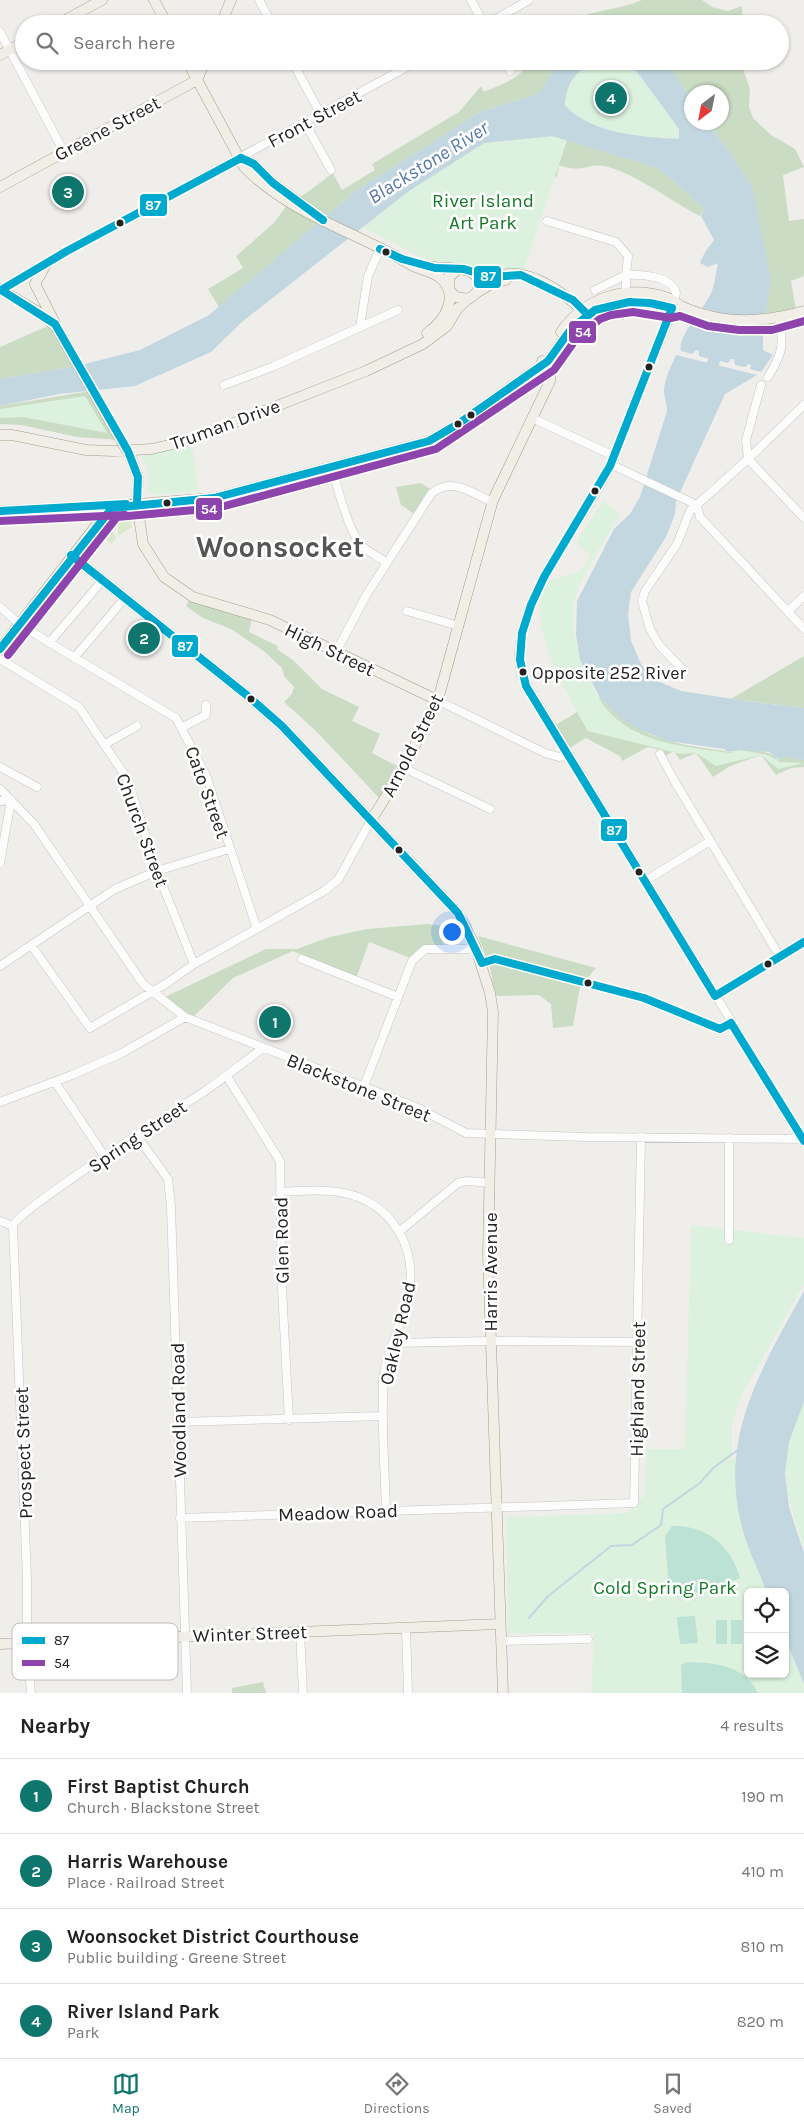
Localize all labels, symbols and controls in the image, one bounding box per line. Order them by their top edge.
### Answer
search box [15,15,789,70]
icon: search [33,29,61,57]
text: Search here [73,32,175,54]
pin: 4 [595,79,627,117]
street label: Front Street [264,85,365,153]
north arrow [684,85,729,130]
street label: Greene Street [51,92,164,166]
water label: Blackstone River [364,116,494,209]
pin: 3 [52,173,84,211]
park label: River Island Art Park [432,190,534,234]
line badge: 87 [139,193,168,217]
text: 87 [145,197,161,214]
unlabelled marker [115,218,125,228]
unlabelled marker [381,247,391,257]
line badge: 87 [473,265,502,289]
text: 87 [480,268,496,285]
line badge: 54 [568,320,597,344]
text: 54 [575,324,592,341]
unlabelled marker [644,362,654,372]
street label: Truman Drive [168,395,283,455]
unlabelled marker [466,410,476,420]
unlabelled marker [453,419,463,429]
unlabelled marker [590,486,600,496]
line badge: 54 [195,497,223,521]
unlabelled marker [162,498,172,508]
text: 54 [201,501,218,518]
district label: Woonsocket [196,530,364,564]
pin: 2 [128,619,160,657]
street label: High Street [281,619,378,681]
line badge: 87 [171,634,199,658]
text: 87 [177,638,193,655]
place label: Opposite 252 River [532,662,687,684]
marker: Opposite 252 River [518,667,528,677]
street label: Arnold Street [377,690,448,801]
unlabelled marker [246,694,256,704]
street label: Cato Street [180,743,234,841]
street label: Church Street [111,770,173,890]
line badge: 87 [600,818,628,842]
text: 87 [606,822,622,839]
unlabelled marker [394,845,404,855]
unlabelled marker [634,867,644,877]
your location [439,919,465,945]
unlabelled marker [763,959,773,969]
unlabelled marker [583,978,593,988]
pin: 1 [259,1003,291,1041]
street label: Blackstone Street [283,1049,434,1127]
street label: Spring Street [84,1096,191,1178]
street label: Glen Road [270,1196,294,1284]
street label: Harris Avenue [480,1212,502,1332]
street label: Oakley Road [375,1279,421,1387]
street label: Highland Street [626,1321,650,1457]
street label: Woodland Road [167,1342,191,1478]
street label: Prospect Street [11,1387,37,1519]
street label: Meadow Road [278,1500,398,1526]
park label: Cold Spring Park [593,1577,737,1599]
map controls [744,1588,789,1678]
button: locate [744,1588,789,1633]
street label: Winter Street [192,1621,308,1647]
legend [12,1623,178,1680]
text: 87 [54,1632,70,1649]
button: layers [744,1633,789,1678]
text: 54 [54,1655,70,1672]
text: Nearby [20,1714,90,1738]
text: 4 results [720,1716,784,1735]
text: First Baptist Church [67,1776,250,1798]
text: 1 [33,1787,39,1806]
text: 190 m [741,1787,784,1806]
text: Church · Blackstone Street [67,1798,260,1817]
text: Harris Warehouse [67,1851,228,1873]
text: 2 [31,1862,41,1881]
text: 410 m [742,1862,784,1881]
text: Place · Railroad Street [67,1873,224,1892]
text: Woonsocket District Courthouse [67,1926,359,1948]
text: 3 [31,1937,41,1956]
text: 810 m [741,1937,784,1956]
text: Public building · Greene Street [67,1948,286,1967]
text: River Island Park [67,2001,220,2023]
text: 4 [31,2012,41,2031]
text: 820 m [737,2012,784,2031]
text: Park [67,2023,99,2042]
tab: Map [112,2070,140,2117]
tab: Directions [364,2070,430,2117]
tab: Saved [653,2070,692,2117]

